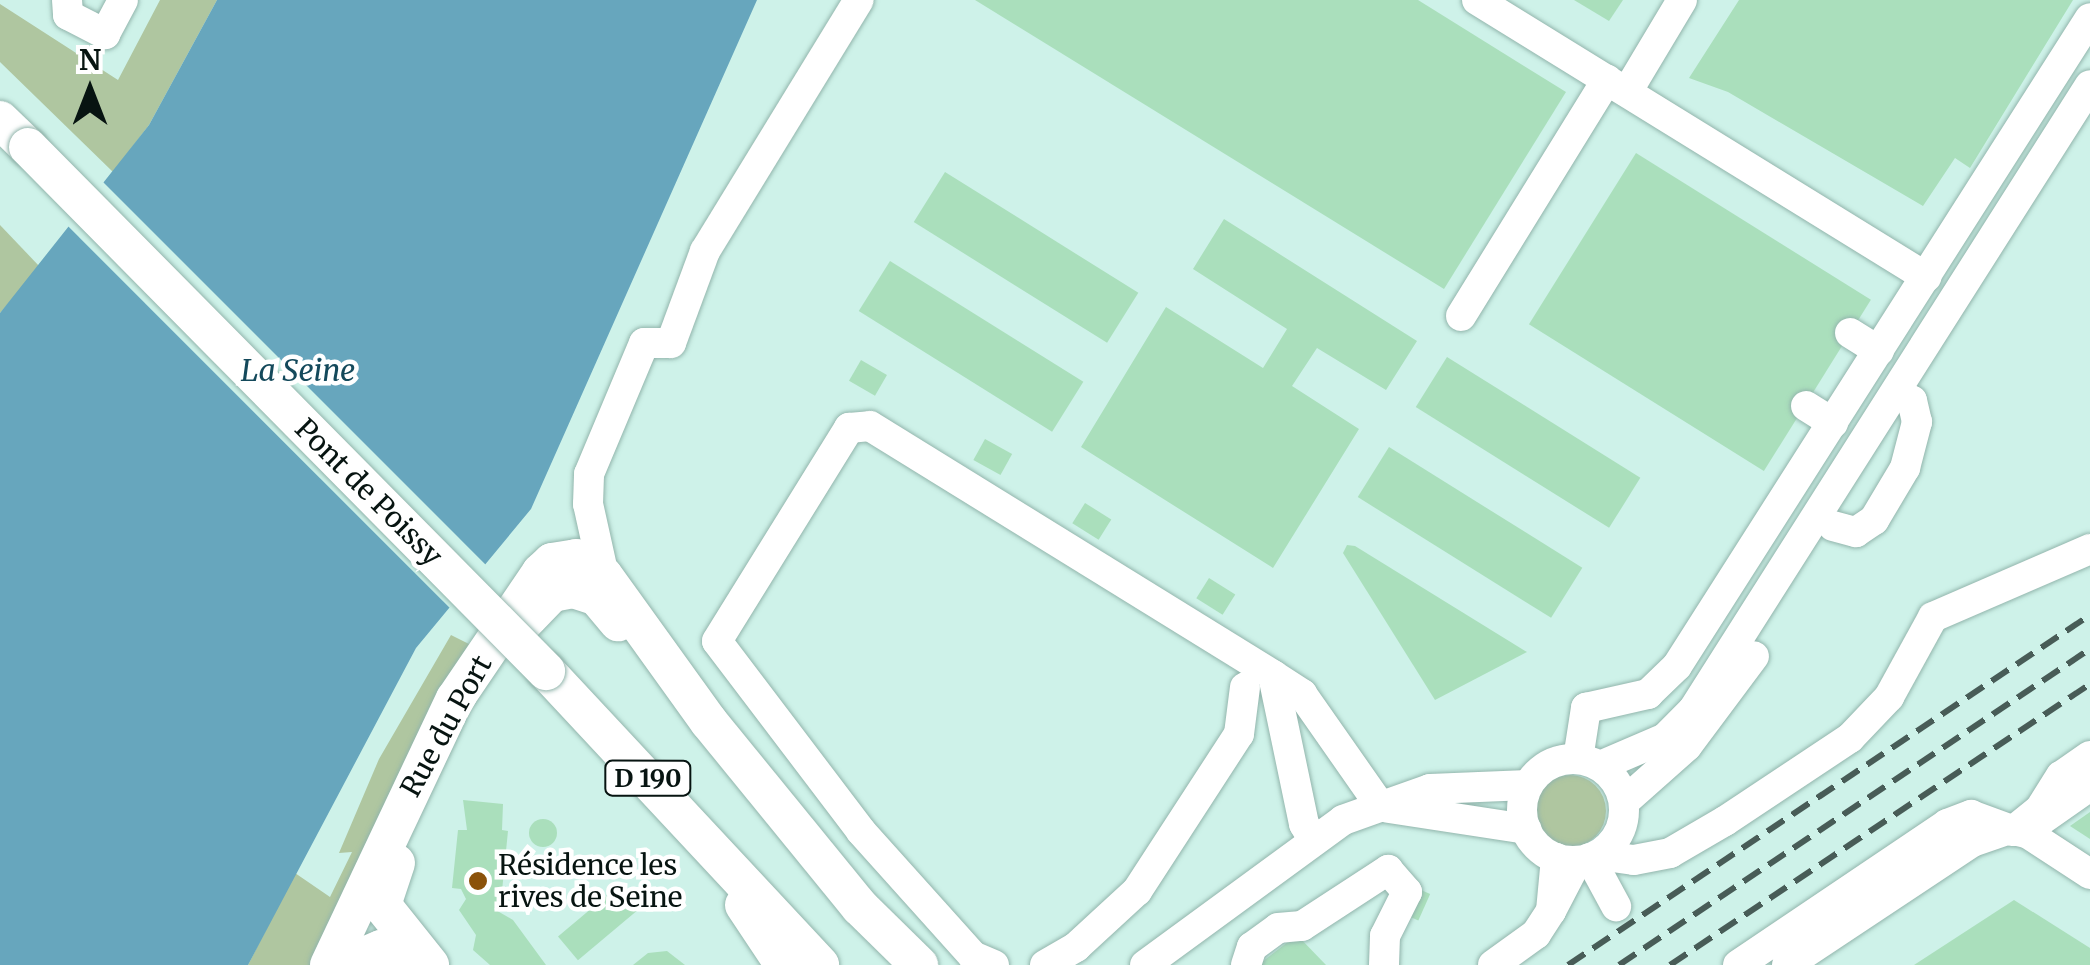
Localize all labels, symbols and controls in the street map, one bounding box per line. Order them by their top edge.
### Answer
north arrow [40,40,140,140]
text: N [79,42,101,78]
water label: La Seine [241,352,355,388]
street label: Pont de Poissy [288,411,450,573]
street label: Rue du Port [393,650,499,802]
road number: D 190 [603,758,693,798]
place label: Résidence les rives de Seine [498,848,682,914]
marker: Résidence les rives de Seine [467,870,489,892]

